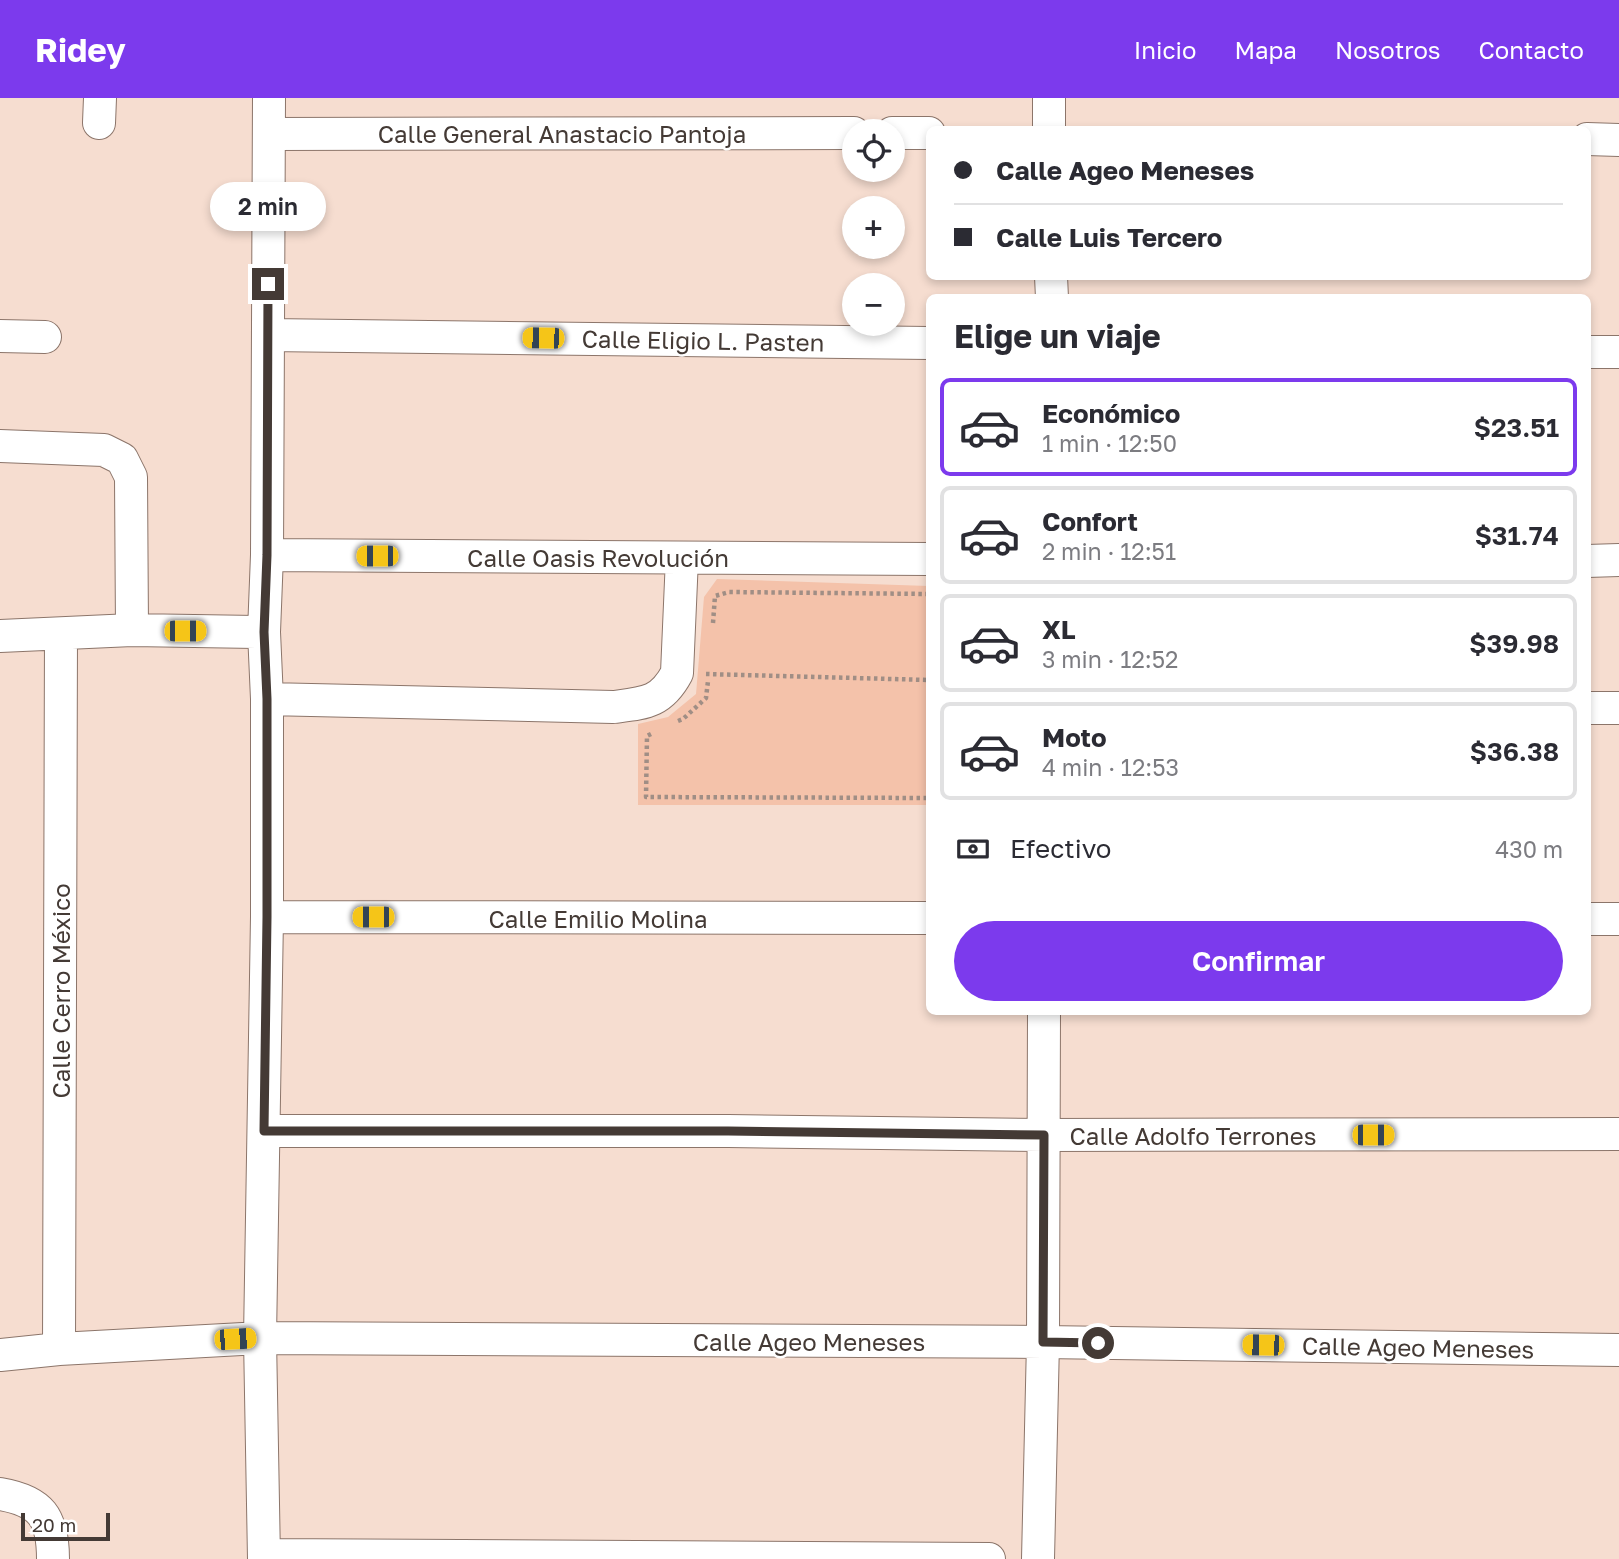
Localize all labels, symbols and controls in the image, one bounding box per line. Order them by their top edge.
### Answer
text: Ridey [35,30,126,69]
text: Inicio [1134,35,1196,64]
text: Mapa [1234,35,1297,64]
text: Nosotros [1335,35,1441,64]
text: Contacto [1479,35,1584,64]
street label: Calle General Anastacio Pantoja [378,119,746,148]
map controls [842,119,905,336]
button: locate [842,119,905,182]
text: Calle Ageo Meneses [996,155,1254,186]
callout: 2 min [210,183,326,232]
text: 2 min [238,192,298,220]
button: + [842,196,905,259]
text: Calle Luis Tercero [996,222,1222,253]
route end [252,268,284,300]
button: − [842,273,905,336]
text: Elige un viaje [954,317,1161,355]
street label: Calle Eligio L. Pasten [581,323,825,357]
car [522,327,565,349]
icon: car [958,396,1021,459]
text: Económico [1042,398,1180,429]
text: $23.51 [1474,412,1559,443]
text: 1 min · 12:50 [1042,429,1177,457]
icon: car [958,504,1021,567]
text: Confort [1042,506,1138,537]
text: $31.74 [1475,520,1559,551]
text: 2 min · 12:51 [1042,537,1176,565]
street label: Calle Oasis Revolución [467,543,729,572]
car [357,546,399,567]
icon: car [958,612,1021,675]
text: XL [1042,614,1076,645]
car [165,621,207,642]
text: $39.98 [1469,628,1559,659]
text: 3 min · 12:52 [1042,645,1178,673]
icon: car [958,720,1021,783]
text: Moto [1042,722,1107,753]
text: $36.38 [1470,736,1559,767]
text: 4 min · 12:53 [1042,753,1179,781]
icon: cash [954,830,992,868]
text: Efectivo [1010,833,1111,864]
text: 430 m [1495,835,1563,863]
street label: Calle Cerro México [46,883,75,1099]
street label: Calle Emilio Molina [488,904,708,933]
car [353,907,395,928]
button: Confirmar [954,921,1563,1001]
street label: Calle Adolfo Terrones [1070,1121,1316,1150]
car [1353,1125,1395,1146]
car [214,1327,257,1351]
street label: Calle Ageo Meneses [693,1327,925,1356]
route start [1082,1327,1114,1359]
street label: Calle Ageo Meneses [1302,1330,1534,1364]
car [1242,1334,1285,1356]
scale bar [21,1510,110,1542]
text: 20 m [32,1513,76,1536]

